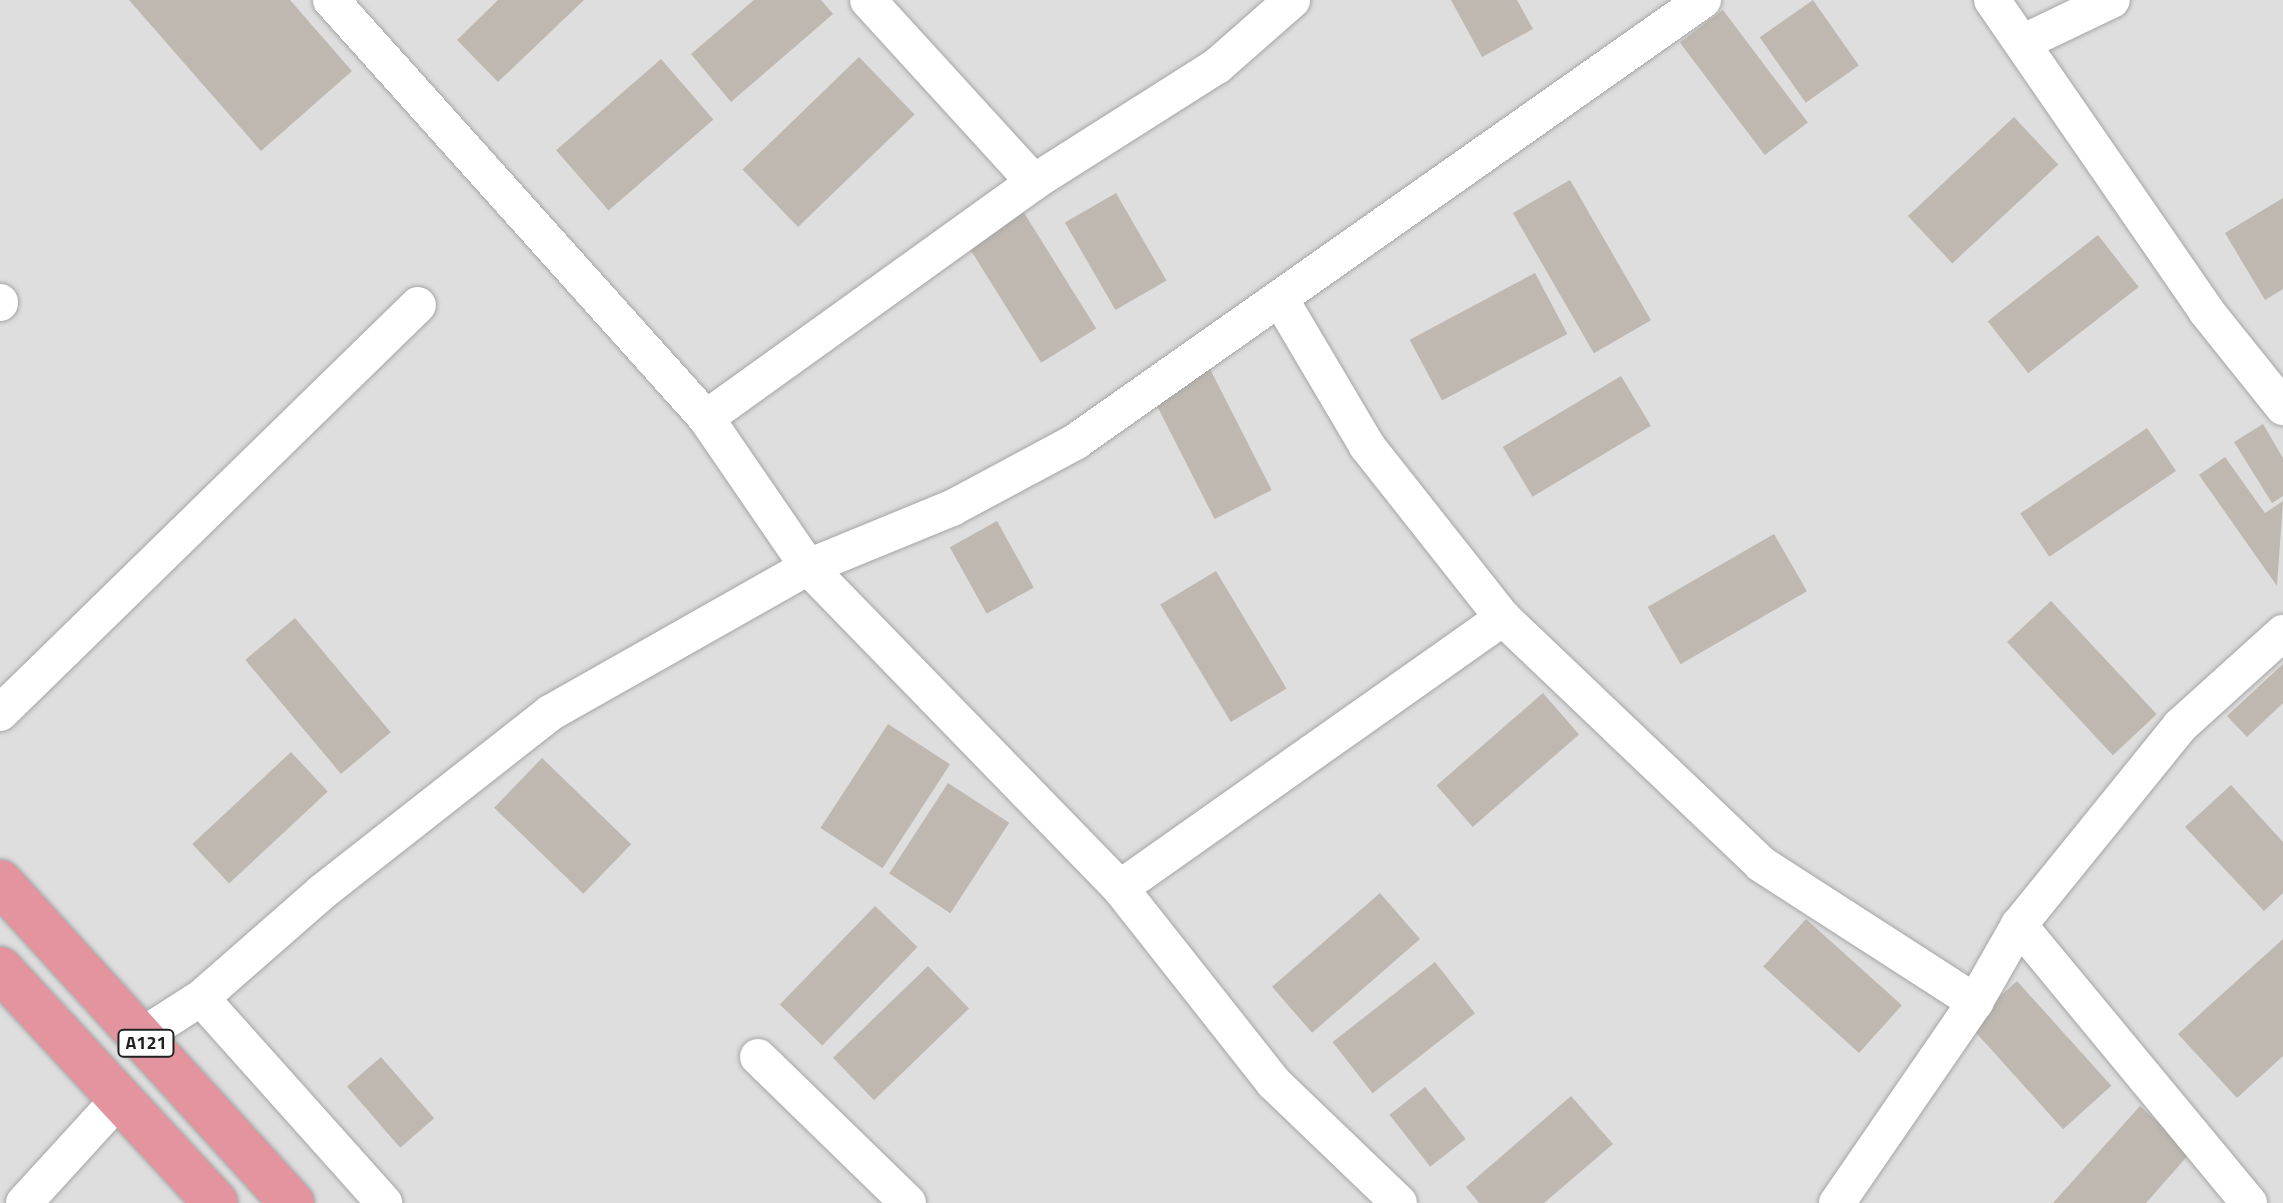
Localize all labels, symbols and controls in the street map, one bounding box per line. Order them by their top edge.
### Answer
road number: A121 [116,1029,176,1057]

